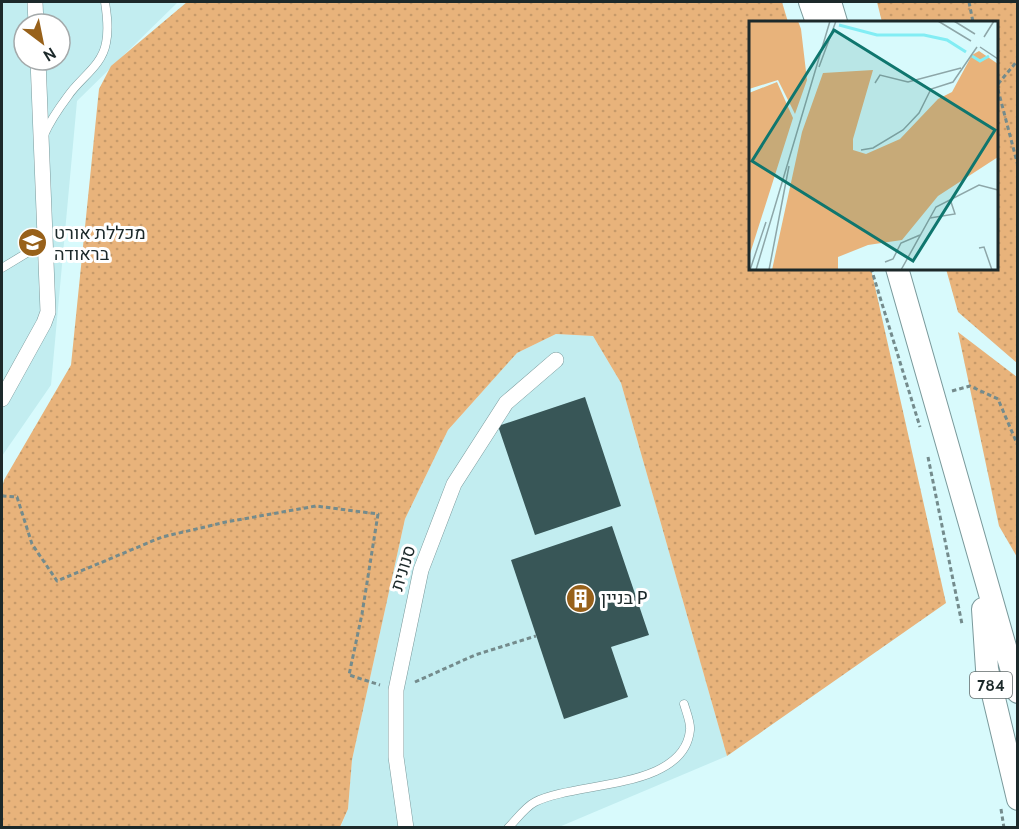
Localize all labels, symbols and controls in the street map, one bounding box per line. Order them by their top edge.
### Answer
north arrow [12,12,72,72]
inset map [749,21,998,270]
text: N [40,43,60,65]
place label: מכללת אורט בראודה [54,222,146,265]
school or university icon: מכללת אורט בראודה [17,227,49,259]
street label: סנונית [386,543,420,593]
building icon: בניין P [564,582,596,614]
place label: בניין P [601,587,647,609]
road number: 784 [970,672,1012,698]

